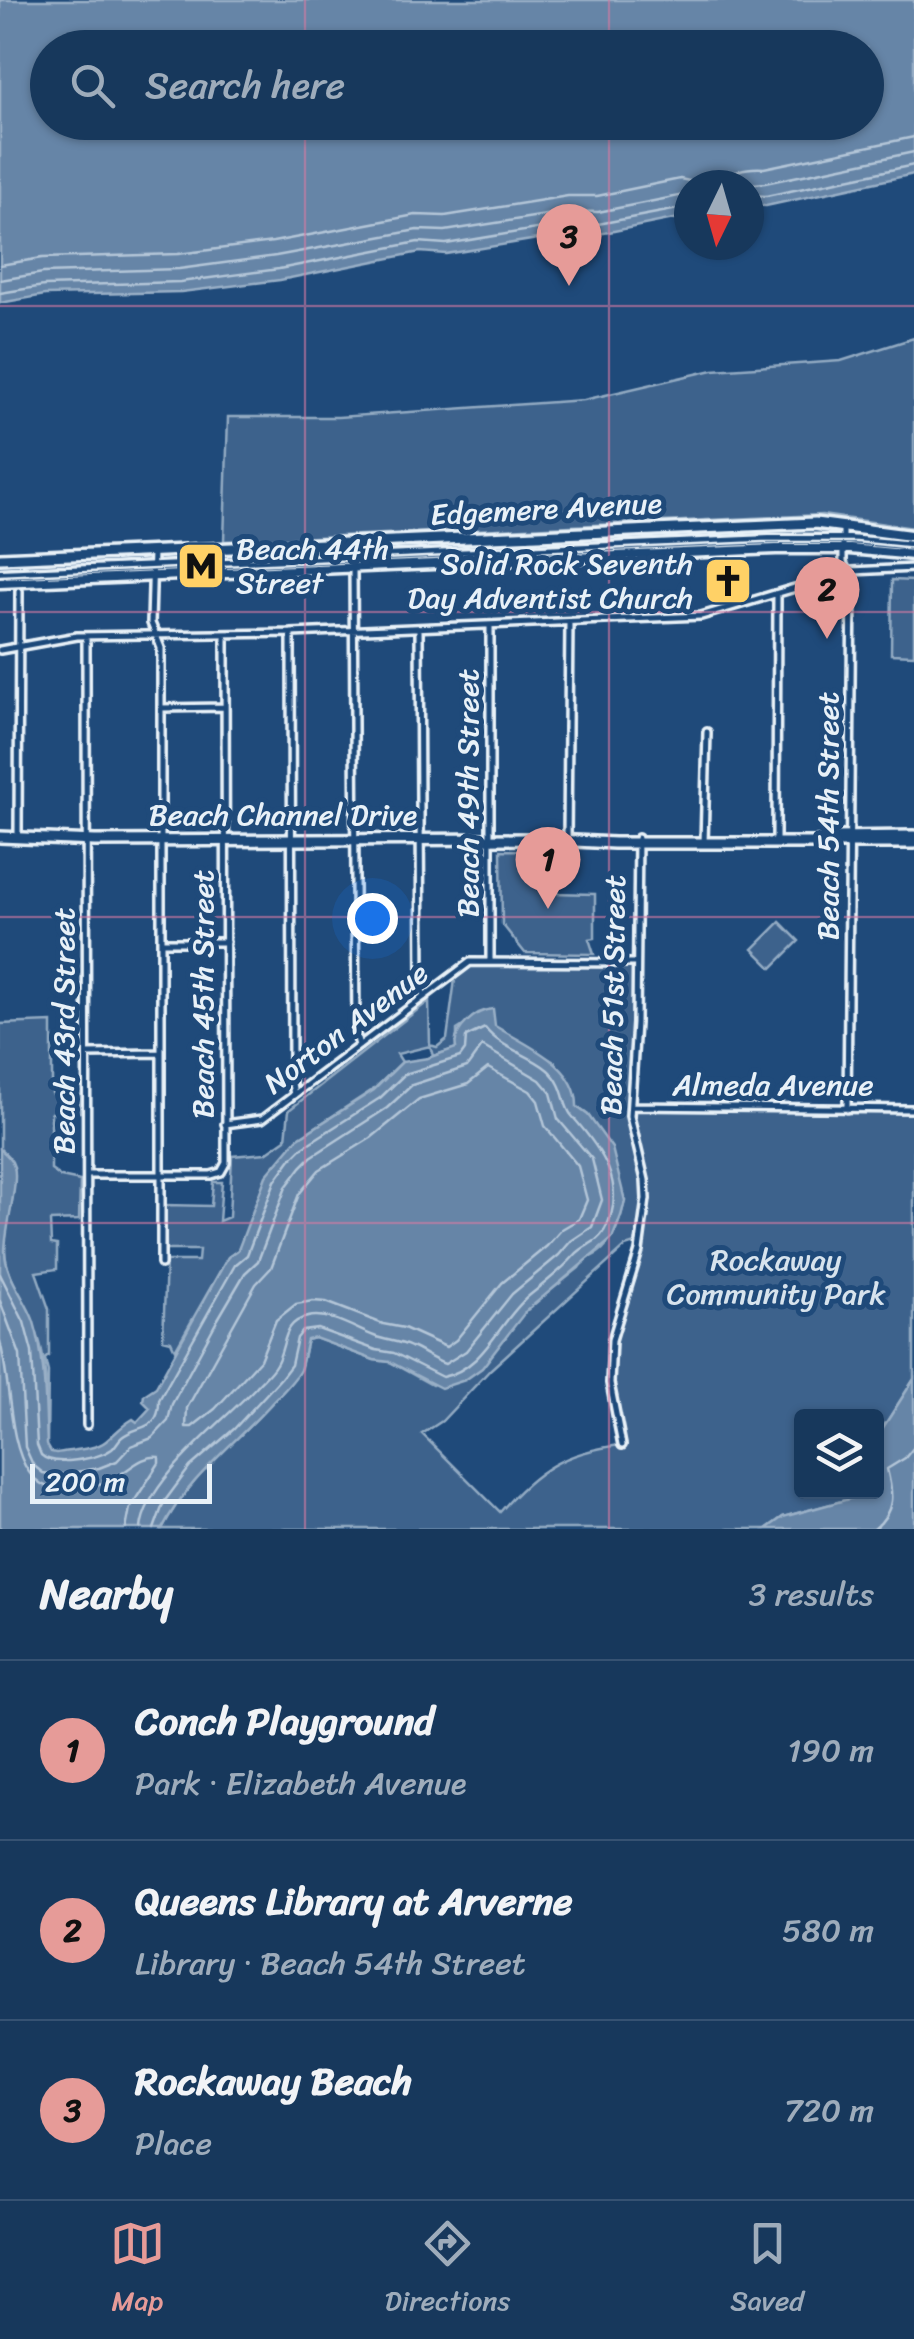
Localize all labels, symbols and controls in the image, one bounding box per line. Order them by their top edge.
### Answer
search box [30,30,884,140]
text: Search here [145,52,345,119]
icon: search [65,58,120,113]
north arrow [674,170,764,260]
pin: 3 [536,204,602,286]
street label: Edgemere Avenue [429,476,663,542]
place label: Beach 44th Street [236,522,389,610]
place label: Solid Rock Seventh Day Adventist Church [407,537,693,625]
metro station icon: Beach 44th Street [175,540,227,592]
church icon: Solid Rock Seventh Day Adventist Church [702,555,754,607]
pin: 2 [794,556,860,639]
street label: Beach 49th Street [441,669,495,917]
street label: Beach 54th Street [801,692,855,940]
street label: Beach Channel Drive [149,788,417,842]
pin: 1 [516,826,580,909]
street label: Beach 45th Street [176,870,230,1118]
street label: Beach 51st Street [584,874,642,1116]
your location [347,893,398,944]
street label: Beach 43rd Street [37,907,91,1155]
street label: Norton Avenue [251,947,441,1109]
street label: Almeda Avenue [671,1058,874,1112]
park label: Rockaway Community Park [667,1233,886,1321]
map controls [794,1409,884,1499]
button: layers [794,1409,884,1499]
text: 200 m [45,1457,125,1506]
scale bar [30,1459,212,1504]
text: Nearby [40,1557,173,1631]
text: 3 results [749,1566,874,1623]
text: Conch Playground [135,1688,434,1755]
text: 1 [66,1722,79,1779]
text: 190 m [788,1722,874,1779]
text: Park · Elizabeth Avenue [135,1755,467,1812]
text: Queens Library at Arverne [135,1868,572,1935]
text: 2 [63,1902,82,1959]
text: 580 m [782,1902,874,1959]
text: Library · Beach 54th Street [135,1935,526,1992]
text: Rockaway Beach [135,2048,412,2115]
text: 3 [64,2082,81,2139]
text: 720 m [784,2082,874,2139]
text: Place [135,2115,212,2172]
tab: Map [110,2216,165,2325]
tab: Directions [385,2216,510,2325]
tab: Saved [730,2216,804,2325]

